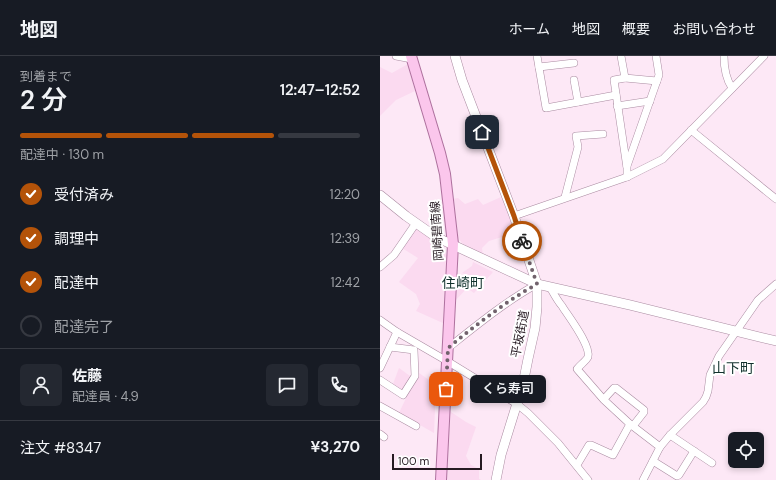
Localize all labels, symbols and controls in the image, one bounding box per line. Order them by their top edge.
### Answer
text: 地図 [20,17,58,42]
text: ホーム [508,20,550,38]
text: 地図 [572,20,600,38]
text: 概要 [622,20,650,38]
text: お問い合わせ [672,20,756,38]
text: 到着まで [20,68,72,85]
text: 12:47–12:52 [280,80,360,100]
text: 2 分 [20,83,67,117]
pin [465,115,499,149]
icon: home [471,121,493,143]
text: 配達中 · 130 m [20,146,104,163]
icon: check [20,183,42,205]
text: 受付済み [54,185,114,205]
text: 12:20 [330,186,360,203]
street label: 岡崎碧南線 [427,201,447,261]
courier [502,221,542,261]
icon: check [20,227,42,249]
text: 調理中 [54,229,99,249]
text: 12:39 [330,230,360,247]
icon: bike [511,230,533,252]
icon: check [20,271,42,293]
text: 配達中 [54,273,99,293]
text: 12:42 [330,274,360,291]
district label: 住崎町 [442,274,484,292]
street label: 平坂街道 [508,309,532,359]
text: 配達完了 [54,317,114,337]
district label: 山下町 [712,359,754,377]
button: person [20,364,62,406]
button: chat [266,364,308,406]
button: phone [318,364,360,406]
text: 佐藤 [72,366,102,386]
pin [429,372,463,406]
callout: くら寿司 [470,375,546,403]
icon: bag [435,378,457,400]
text: くら寿司 [482,380,534,397]
text: 配達員 · 4.9 [72,388,139,405]
map controls [728,432,764,468]
button: locate [728,432,764,468]
text: ¥3,270 [310,437,360,457]
text: 注文 #8347 [20,438,101,458]
scale bar [392,452,482,471]
text: 100 m [398,454,429,468]

